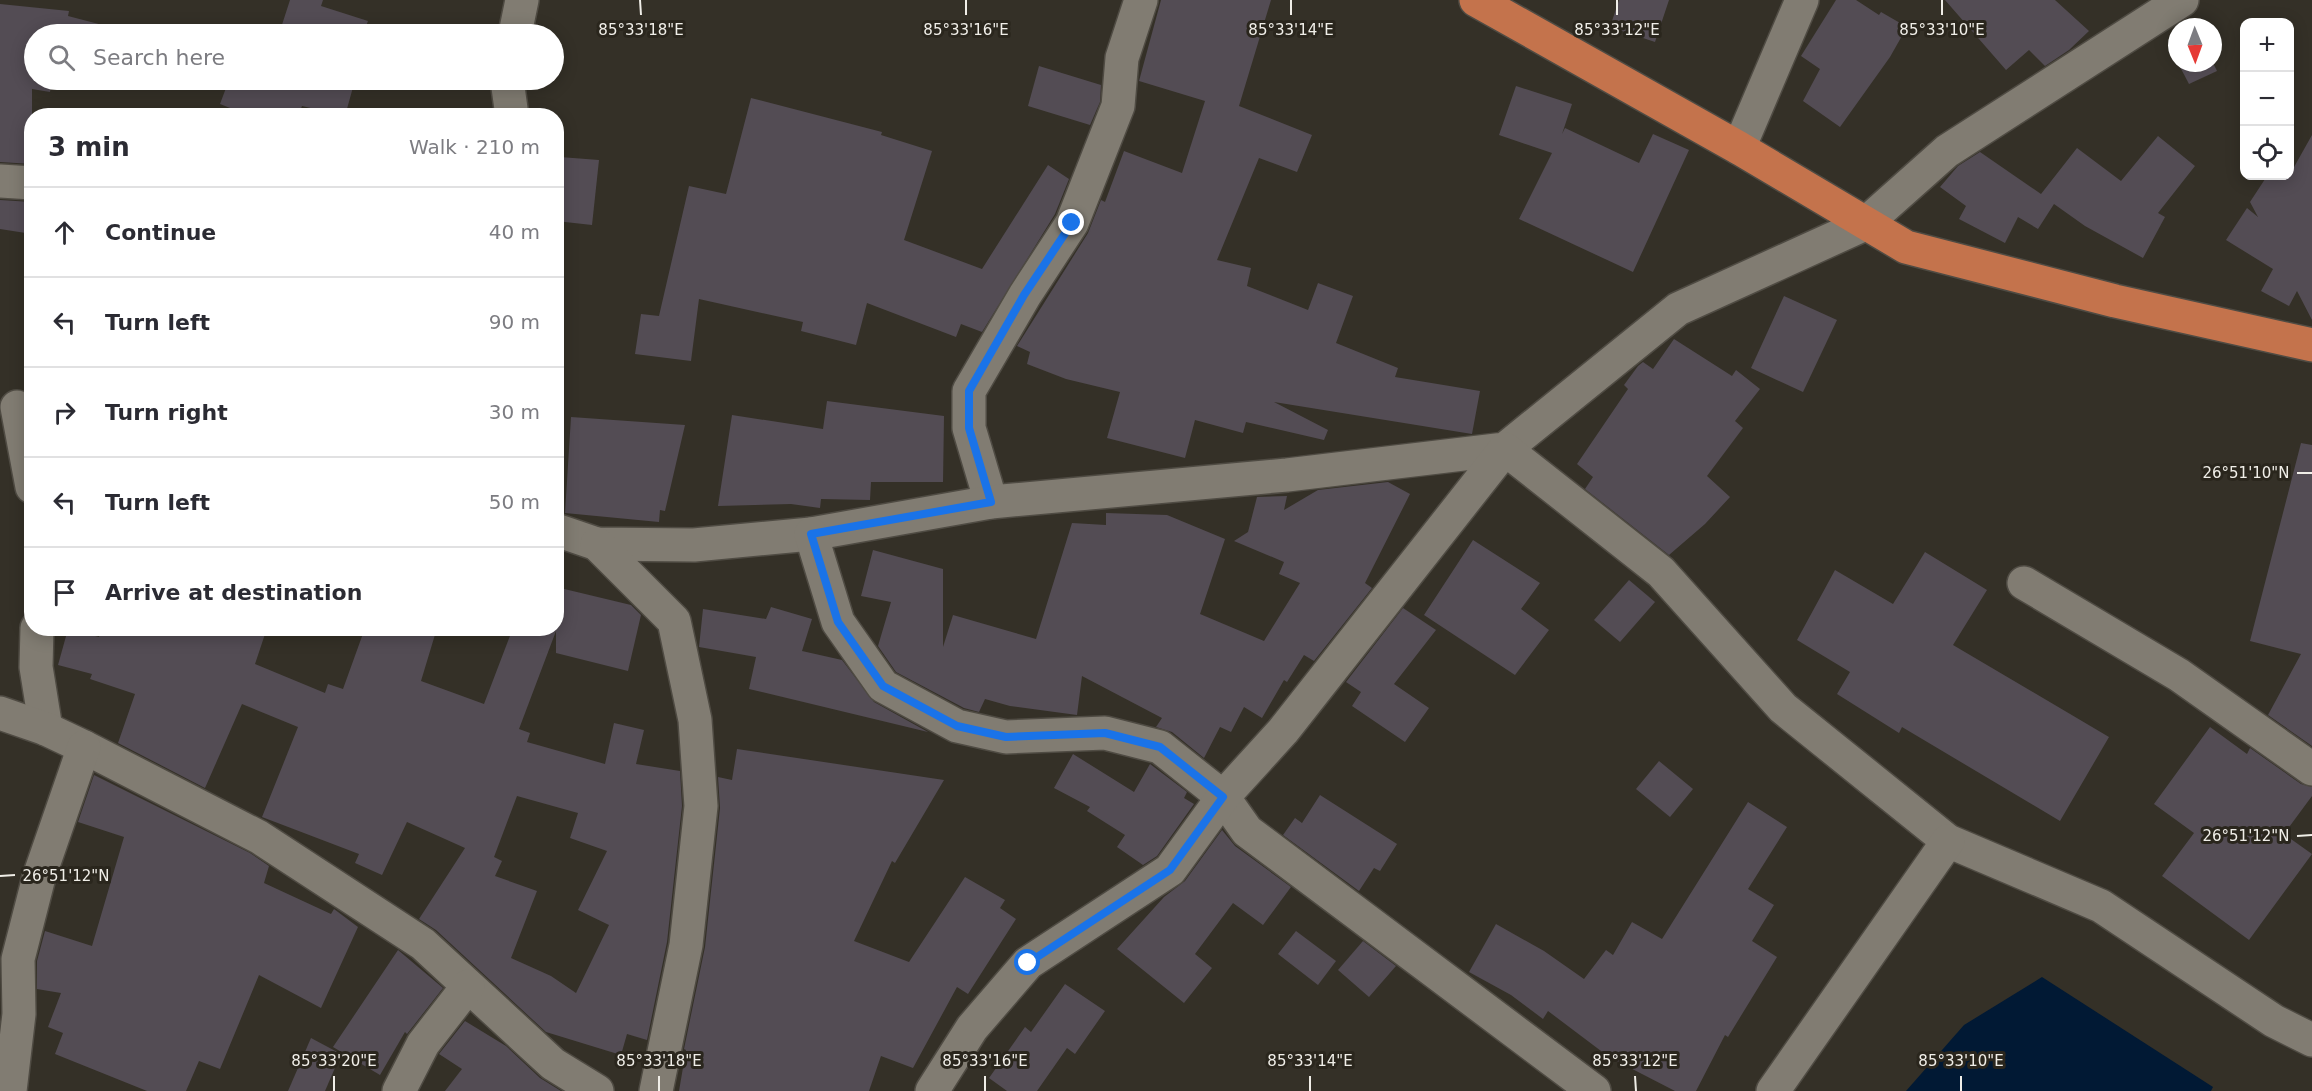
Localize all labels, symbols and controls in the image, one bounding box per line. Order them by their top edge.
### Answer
north arrow [2168,18,2222,72]
map controls [2240,18,2294,180]
button: + [2240,18,2294,72]
text: 85°33'18"E [598,21,684,39]
text: 85°33'16"E [923,21,1009,39]
text: 85°33'14"E [1248,21,1334,39]
text: 85°33'12"E [1574,21,1660,39]
text: 85°33'10"E [1899,21,1985,39]
search box [24,24,564,90]
icon: search [45,41,78,74]
text: Search here [93,45,225,70]
button: − [2240,72,2294,126]
button: locate [2240,126,2294,180]
text: 3 min [48,132,130,162]
text: Walk · 210 m [409,135,540,159]
route end [1058,209,1084,235]
icon: ahead [48,216,81,249]
text: Continue [105,220,216,245]
text: 40 m [489,220,540,244]
icon: left [48,306,81,339]
text: Turn left [105,310,210,335]
text: 90 m [489,310,540,334]
icon: right [48,396,81,429]
text: Turn right [105,400,228,425]
text: 30 m [489,400,540,424]
text: 26°51'10"N [2202,464,2290,482]
icon: left [48,486,81,519]
text: Turn left [105,490,210,515]
text: 50 m [489,490,540,514]
icon: arrive [48,576,81,609]
text: Arrive at destination [105,580,362,605]
text: 26°51'12"N [2202,827,2290,845]
text: 26°51'12"N [22,867,110,885]
route start [1014,949,1040,975]
text: 85°33'20"E [291,1052,377,1070]
text: 85°33'18"E [616,1052,702,1070]
text: 85°33'16"E [942,1052,1028,1070]
text: 85°33'14"E [1267,1052,1353,1070]
text: 85°33'12"E [1592,1052,1678,1070]
text: 85°33'10"E [1918,1052,2004,1070]

